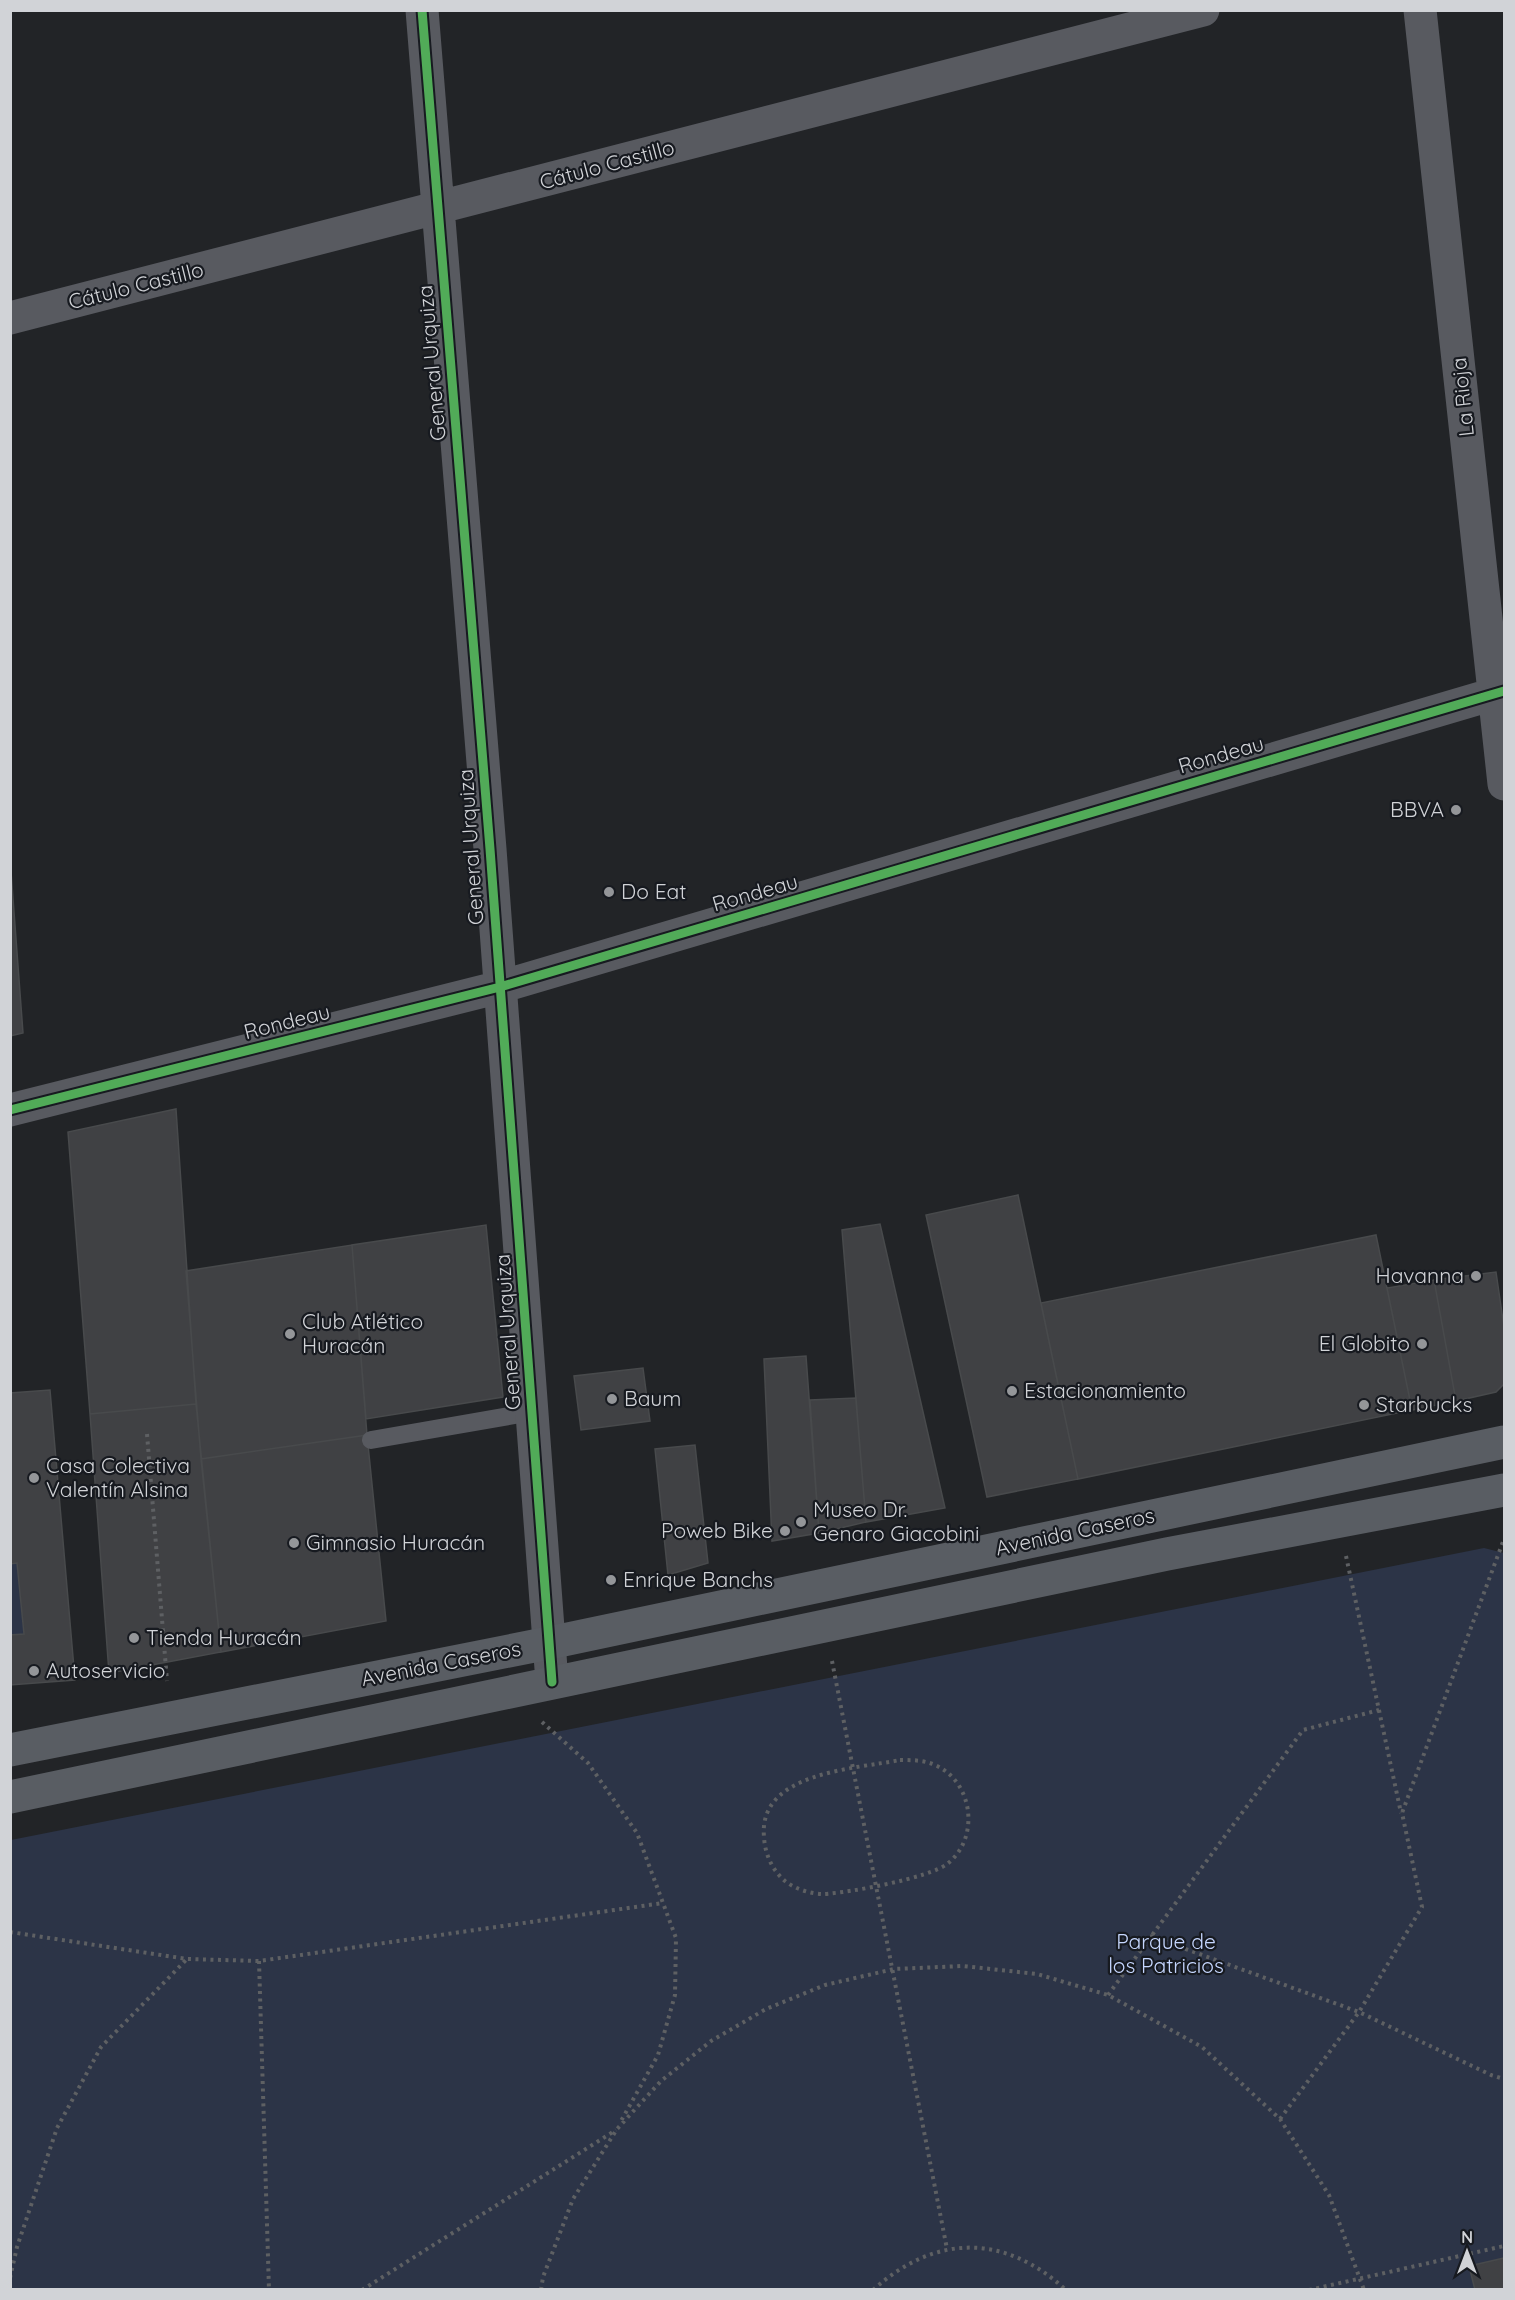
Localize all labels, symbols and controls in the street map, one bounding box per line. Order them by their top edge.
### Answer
street label: Cátulo Castillo [536,134,677,195]
street label: Cátulo Castillo [65,256,206,314]
street label: General Urquiza [411,284,451,442]
street label: La Rioja [1445,356,1479,438]
street label: Rondeau [1175,729,1267,779]
street label: General Urquiza [452,768,488,926]
place label: BBVA [1390,796,1444,822]
marker: BBVA [1449,803,1463,817]
street label: Rondeau [709,867,801,917]
place label: Do Eat [621,878,686,904]
marker: Do Eat [602,885,616,899]
street label: Rondeau [241,998,333,1044]
street label: General Urquiza [489,1253,525,1411]
place label: Havanna [1376,1262,1464,1288]
marker: Havanna [1469,1269,1483,1283]
place label: Club Atlético Huracán [302,1308,423,1358]
marker: Club Atlético Huracán [283,1327,297,1341]
place label: El Globito [1319,1330,1410,1356]
marker: El Globito [1415,1337,1429,1351]
place label: Estacionamiento [1024,1377,1186,1403]
marker: Estacionamiento [1005,1384,1019,1398]
place label: Baum [624,1385,681,1411]
place label: Starbucks [1376,1391,1472,1417]
marker: Baum [605,1392,619,1406]
marker: Starbucks [1357,1398,1371,1412]
place label: Casa Colectiva Valentín Alsina [46,1452,190,1502]
marker: Casa Colectiva Valentín Alsina [27,1471,41,1485]
place label: Museo Dr. Genaro Giacobini [813,1496,980,1546]
street label: Avenida Caseros [993,1501,1157,1561]
marker: Museo Dr. Genaro Giacobini [794,1515,808,1529]
place label: Poweb Bike [661,1517,773,1543]
marker: Poweb Bike [778,1524,792,1538]
place label: Gimnasio Huracán [306,1529,485,1555]
marker: Gimnasio Huracán [287,1536,301,1550]
place label: Enrique Banchs [623,1566,773,1592]
marker: Enrique Banchs [604,1573,618,1587]
place label: Tienda Huracán [146,1624,302,1650]
marker: Tienda Huracán [127,1631,141,1645]
street label: Avenida Caseros [359,1635,523,1691]
place label: Autoservicio [46,1657,166,1683]
marker: Autoservicio [27,1664,41,1678]
park label: Parque de los Patricios [1108,1928,1224,1978]
north arrow [1437,2222,1497,2282]
text: N [1461,2227,1473,2247]

